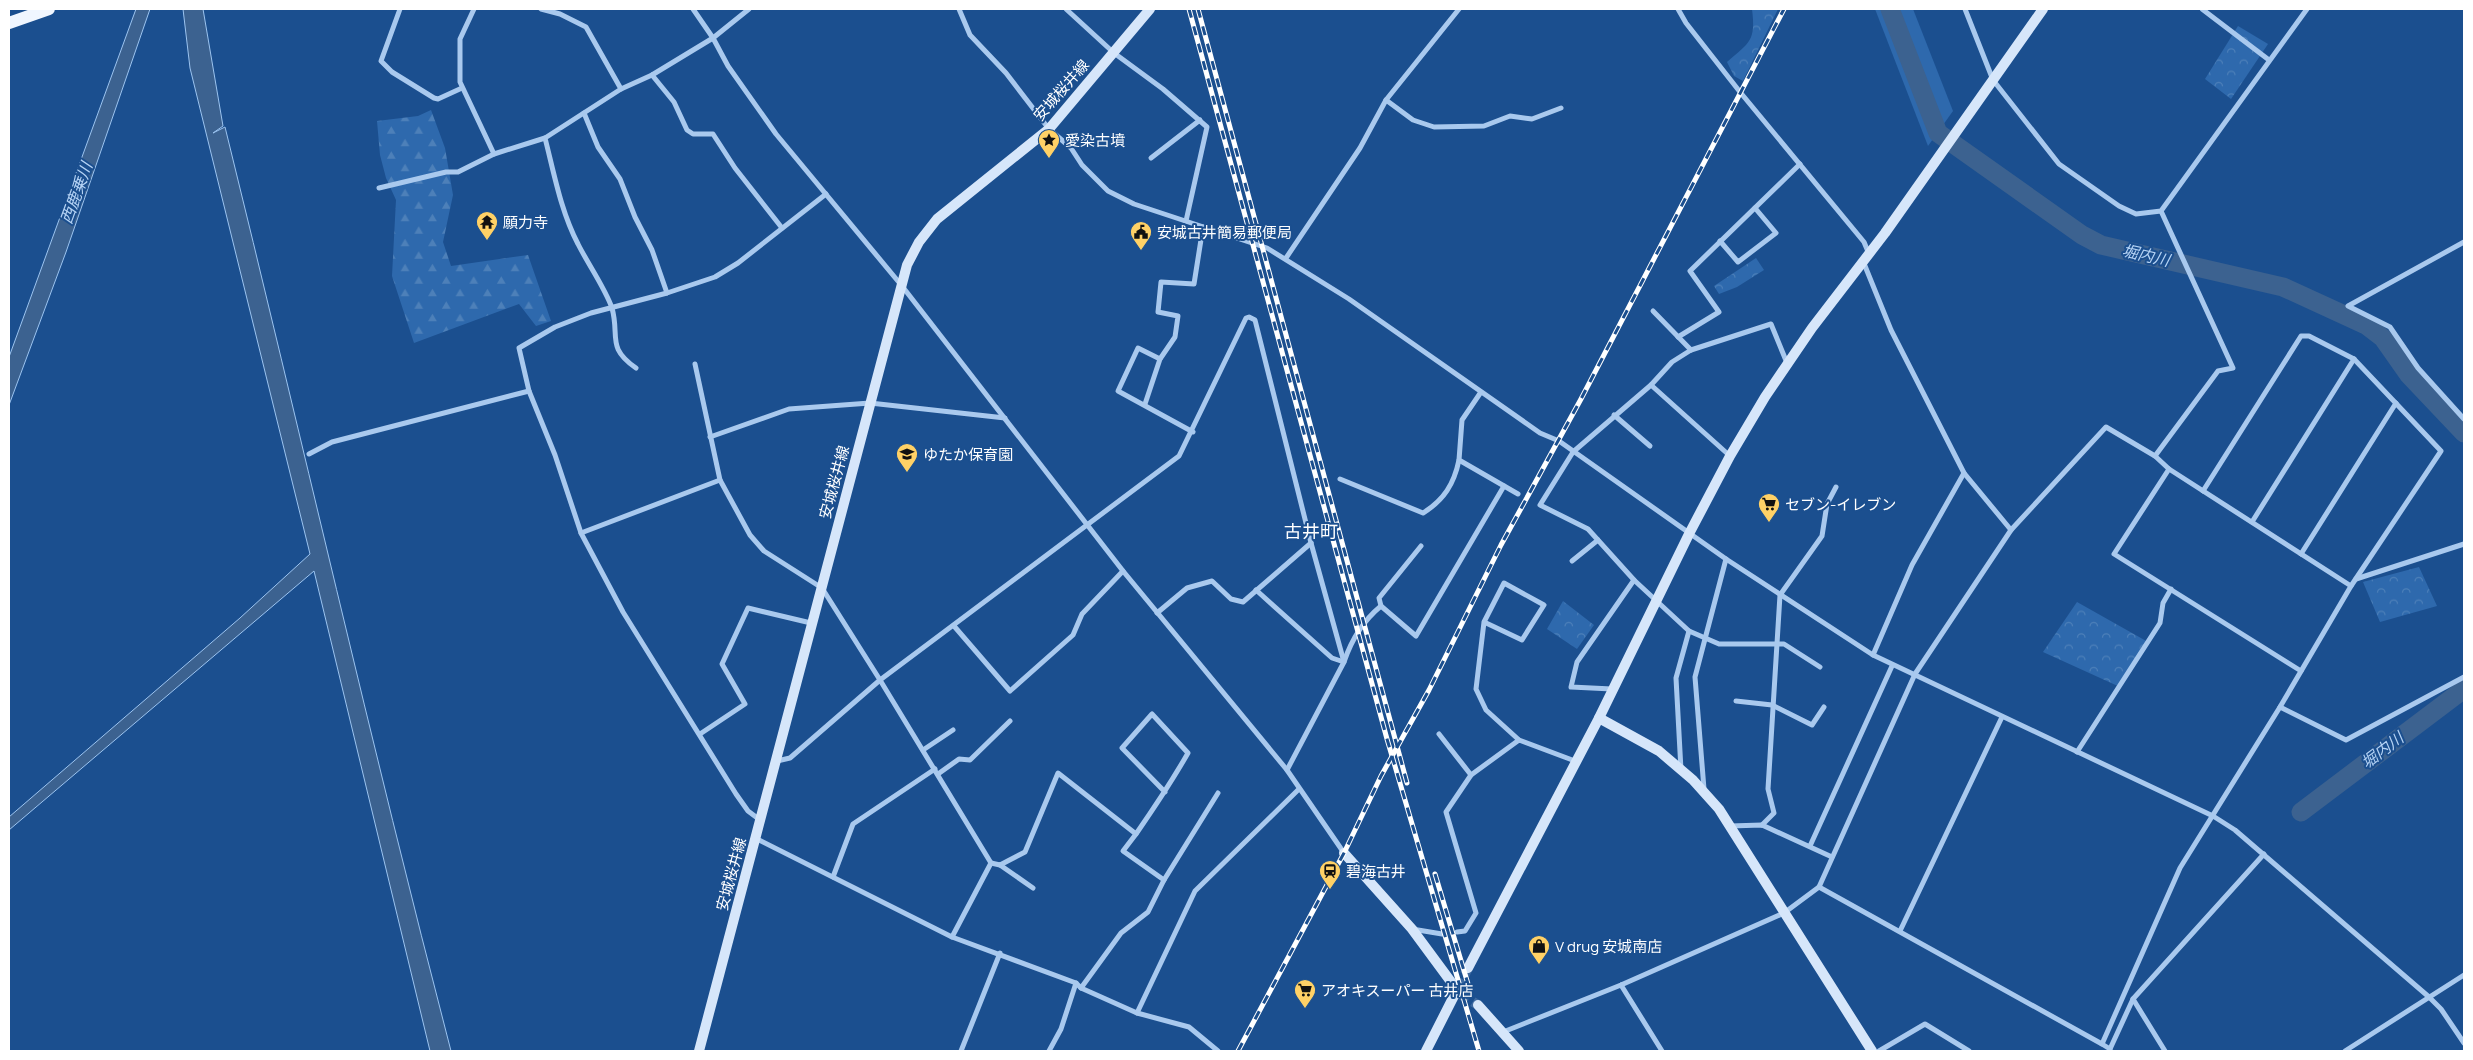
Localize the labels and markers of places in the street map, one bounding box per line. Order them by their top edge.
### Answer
place icon: 愛染古墳 [1037,128,1061,159]
place label: 愛染古墳 [1065,130,1125,151]
temple icon: 願力寺 [475,210,499,241]
place label: 願力寺 [503,212,548,233]
public building icon: 安城古井簡易郵便局 [1129,220,1153,251]
place label: 安城古井簡易郵便局 [1157,222,1292,243]
school or university icon: ゆたか保育園 [895,442,919,473]
place label: ゆたか保育園 [923,444,1013,465]
supermarket icon: セブン-イレブン [1757,492,1781,523]
place label: セブン-イレブン [1785,494,1896,515]
station icon: 碧海古井 [1318,859,1342,890]
place label: 碧海古井 [1346,861,1406,882]
shop icon: V drug 安城南店 [1527,934,1551,965]
place label: V drug 安城南店 [1555,936,1662,957]
supermarket icon: アオキスーパー 古井店 [1293,978,1317,1009]
place label: アオキスーパー 古井店 [1321,980,1473,1001]

